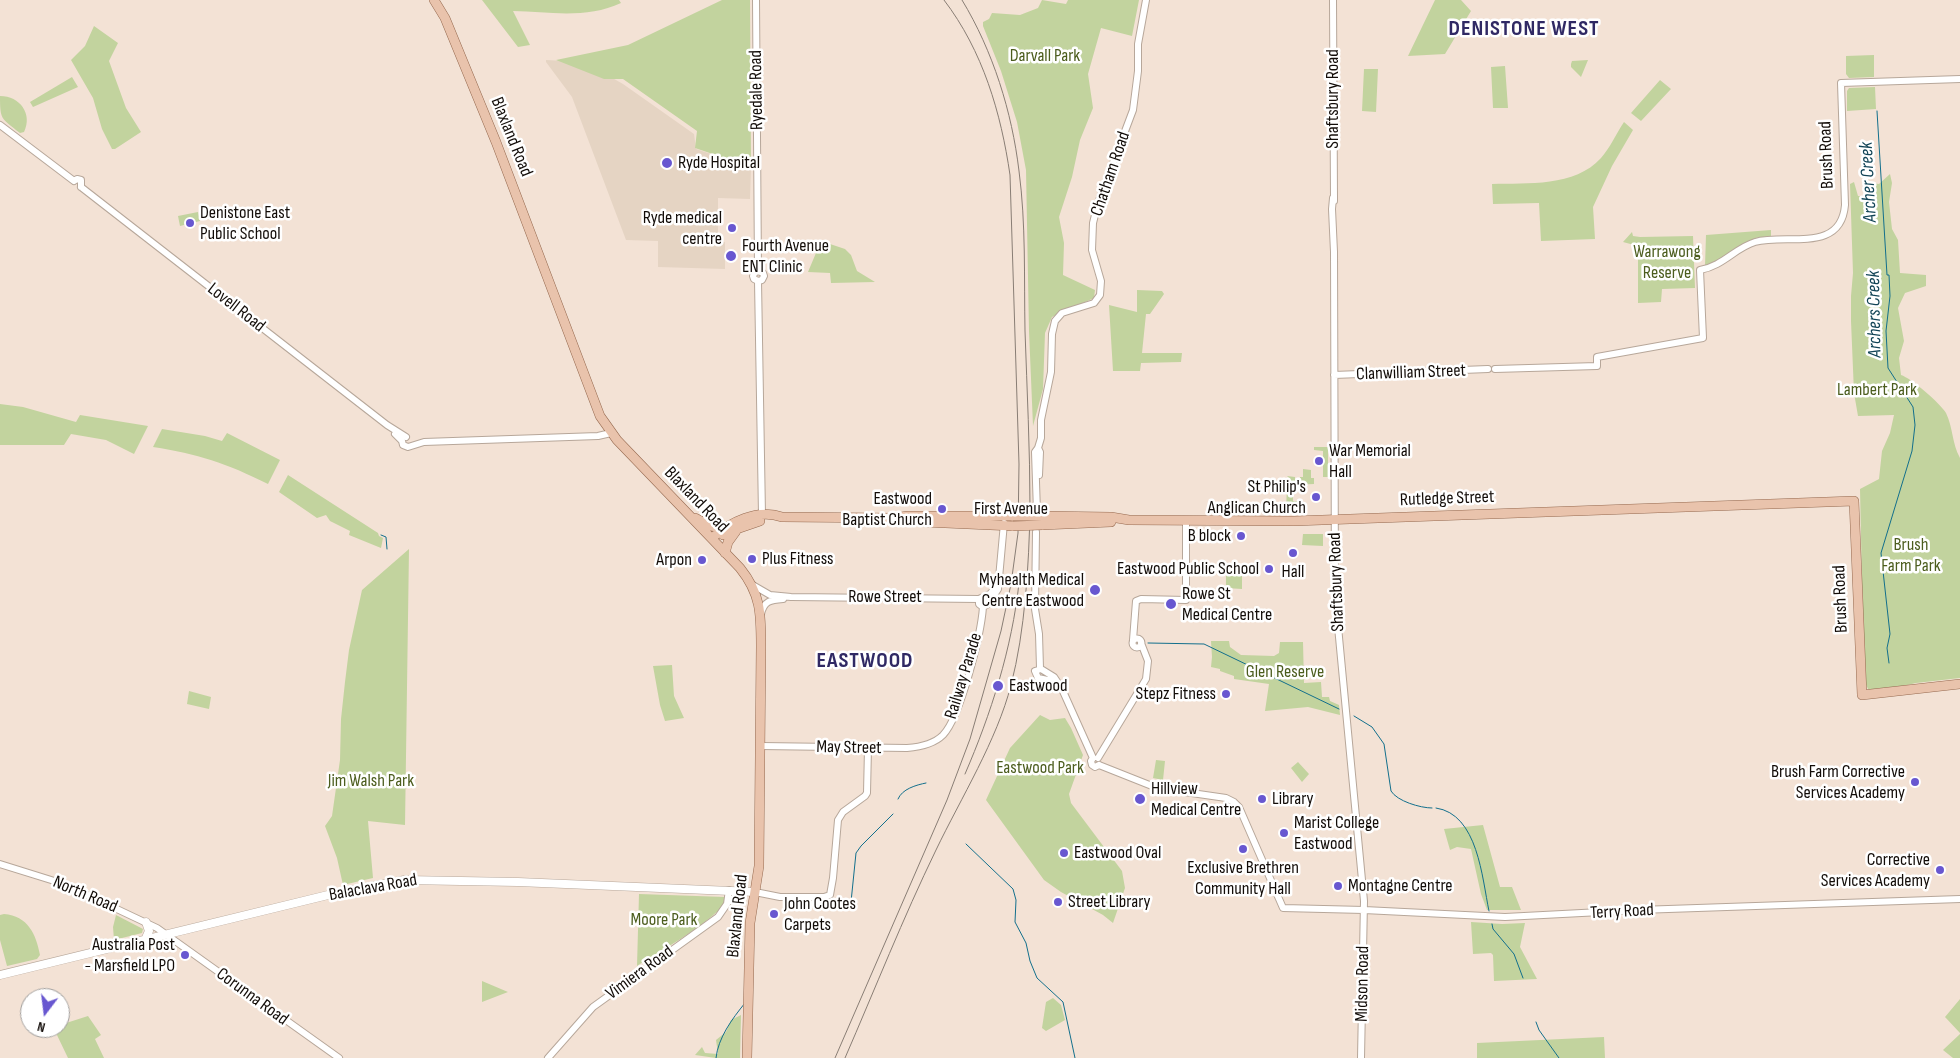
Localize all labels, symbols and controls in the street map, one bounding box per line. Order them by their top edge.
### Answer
district label: DENISTONE WEST [1447,16,1601,42]
park label: Darvall Park [1010,45,1080,67]
street label: Shaftsbury Road [1322,49,1344,149]
street label: Ryedale Road [746,50,768,130]
street label: Blaxland Road [485,94,537,180]
street label: Brush Road [1815,121,1839,189]
street label: Chatham Road [1086,129,1136,219]
water label: Archer Creek [1856,141,1882,223]
place label: Ryde Hospital [678,152,760,174]
marker: Ryde Hospital [660,156,674,170]
place label: Denistone East Public School [200,202,290,244]
place label: Ryde medical centre [643,207,722,250]
marker: Denistone East Public School [184,217,196,229]
marker: Ryde medical centre [726,222,738,234]
place label: Fourth Avenue ENT Clinic [742,235,829,278]
park label: Warrawong Reserve [1633,241,1701,284]
marker: Fourth Avenue ENT Clinic [724,249,738,263]
water label: Archers Creek [1863,270,1887,358]
street label: Lovell Road [203,279,269,337]
street label: Clanwilliam Street [1356,360,1466,386]
park label: Lambert Park [1837,379,1917,401]
place label: War Memorial Hall [1329,440,1411,482]
marker: War Memorial Hall [1313,455,1325,467]
street label: Blaxland Road [659,463,733,537]
place label: St Philip's Anglican Church [1208,476,1306,518]
street label: Rutledge Street [1399,487,1495,511]
place label: Eastwood Baptist Church [842,488,932,530]
marker: St Philip's Anglican Church [1310,491,1322,503]
street label: First Avenue [974,498,1048,520]
marker: Eastwood Baptist Church [936,503,948,515]
place label: B block [1188,525,1231,547]
marker: B block [1235,530,1247,542]
street label: Shaftsbury Road [1324,532,1350,632]
park label: Brush Farm Park [1881,534,1941,576]
marker: Hall [1287,547,1299,559]
place label: Plus Fitness [762,548,833,570]
place label: Arpon [656,549,692,571]
marker: Plus Fitness [746,553,758,565]
marker: Arpon [696,554,708,566]
place label: Eastwood Public School [1117,558,1259,580]
place label: Hall [1282,561,1304,583]
marker: Eastwood Public School [1263,563,1275,575]
street label: Brush Road [1829,565,1853,633]
place label: Myhealth Medical Centre Eastwood [979,569,1084,612]
marker: Myhealth Medical Centre Eastwood [1088,583,1102,597]
place label: Rowe St Medical Centre [1182,583,1272,626]
street label: Rowe Street [848,586,922,608]
marker: Rowe St Medical Centre [1164,597,1178,611]
street label: Railway Parade [941,630,987,722]
district label: EASTWOOD [816,648,914,674]
park label: Glen Reserve [1246,661,1324,683]
place label: Eastwood [1009,675,1068,697]
marker: Eastwood [991,679,1005,693]
place label: Stepz Fitness [1135,683,1216,705]
marker: Stepz Fitness [1220,688,1232,700]
street label: May Street [816,737,882,759]
park label: Eastwood Park [996,757,1084,779]
place label: Brush Farm Corrective Services Academy [1771,761,1905,804]
park label: Jim Walsh Park [328,770,414,792]
marker: Brush Farm Corrective Services Academy [1909,776,1921,788]
place label: Hillview Medical Centre [1151,778,1241,821]
place label: Library [1272,788,1314,810]
marker: Hillview Medical Centre [1133,792,1147,806]
marker: Library [1256,793,1268,805]
place label: Marist College Eastwood [1294,812,1379,854]
marker: Marist College Eastwood [1278,827,1290,839]
place label: Eastwood Oval [1074,842,1161,864]
marker: Exclusive Brethren Community Hall [1237,843,1249,855]
marker: Eastwood Oval [1058,847,1070,859]
place label: Corrective Services Academy [1821,849,1930,892]
place label: Exclusive Brethren Community Hall [1187,857,1299,900]
marker: Corrective Services Academy [1934,864,1946,876]
street label: Balaclava Road [327,870,419,906]
street label: North Road [49,872,121,918]
street label: Blaxland Road [723,873,753,959]
place label: Montagne Centre [1348,875,1453,897]
marker: Montagne Centre [1332,880,1344,892]
place label: Street Library [1068,891,1150,913]
place label: John Cootes Carpets [784,893,856,936]
marker: Street Library [1052,896,1064,908]
street label: Terry Road [1590,900,1654,924]
marker: John Cootes Carpets [768,908,780,920]
park label: Moore Park [631,909,697,931]
place label: Australia Post - Marsfield LPO [85,934,175,976]
street label: Vimiera Road [602,941,678,1005]
street label: Midson Road [1352,946,1374,1022]
marker: Australia Post - Marsfield LPO [179,949,191,961]
street label: Corunna Road [212,964,292,1030]
north arrow [20,988,70,1038]
text: N [35,1018,47,1036]

